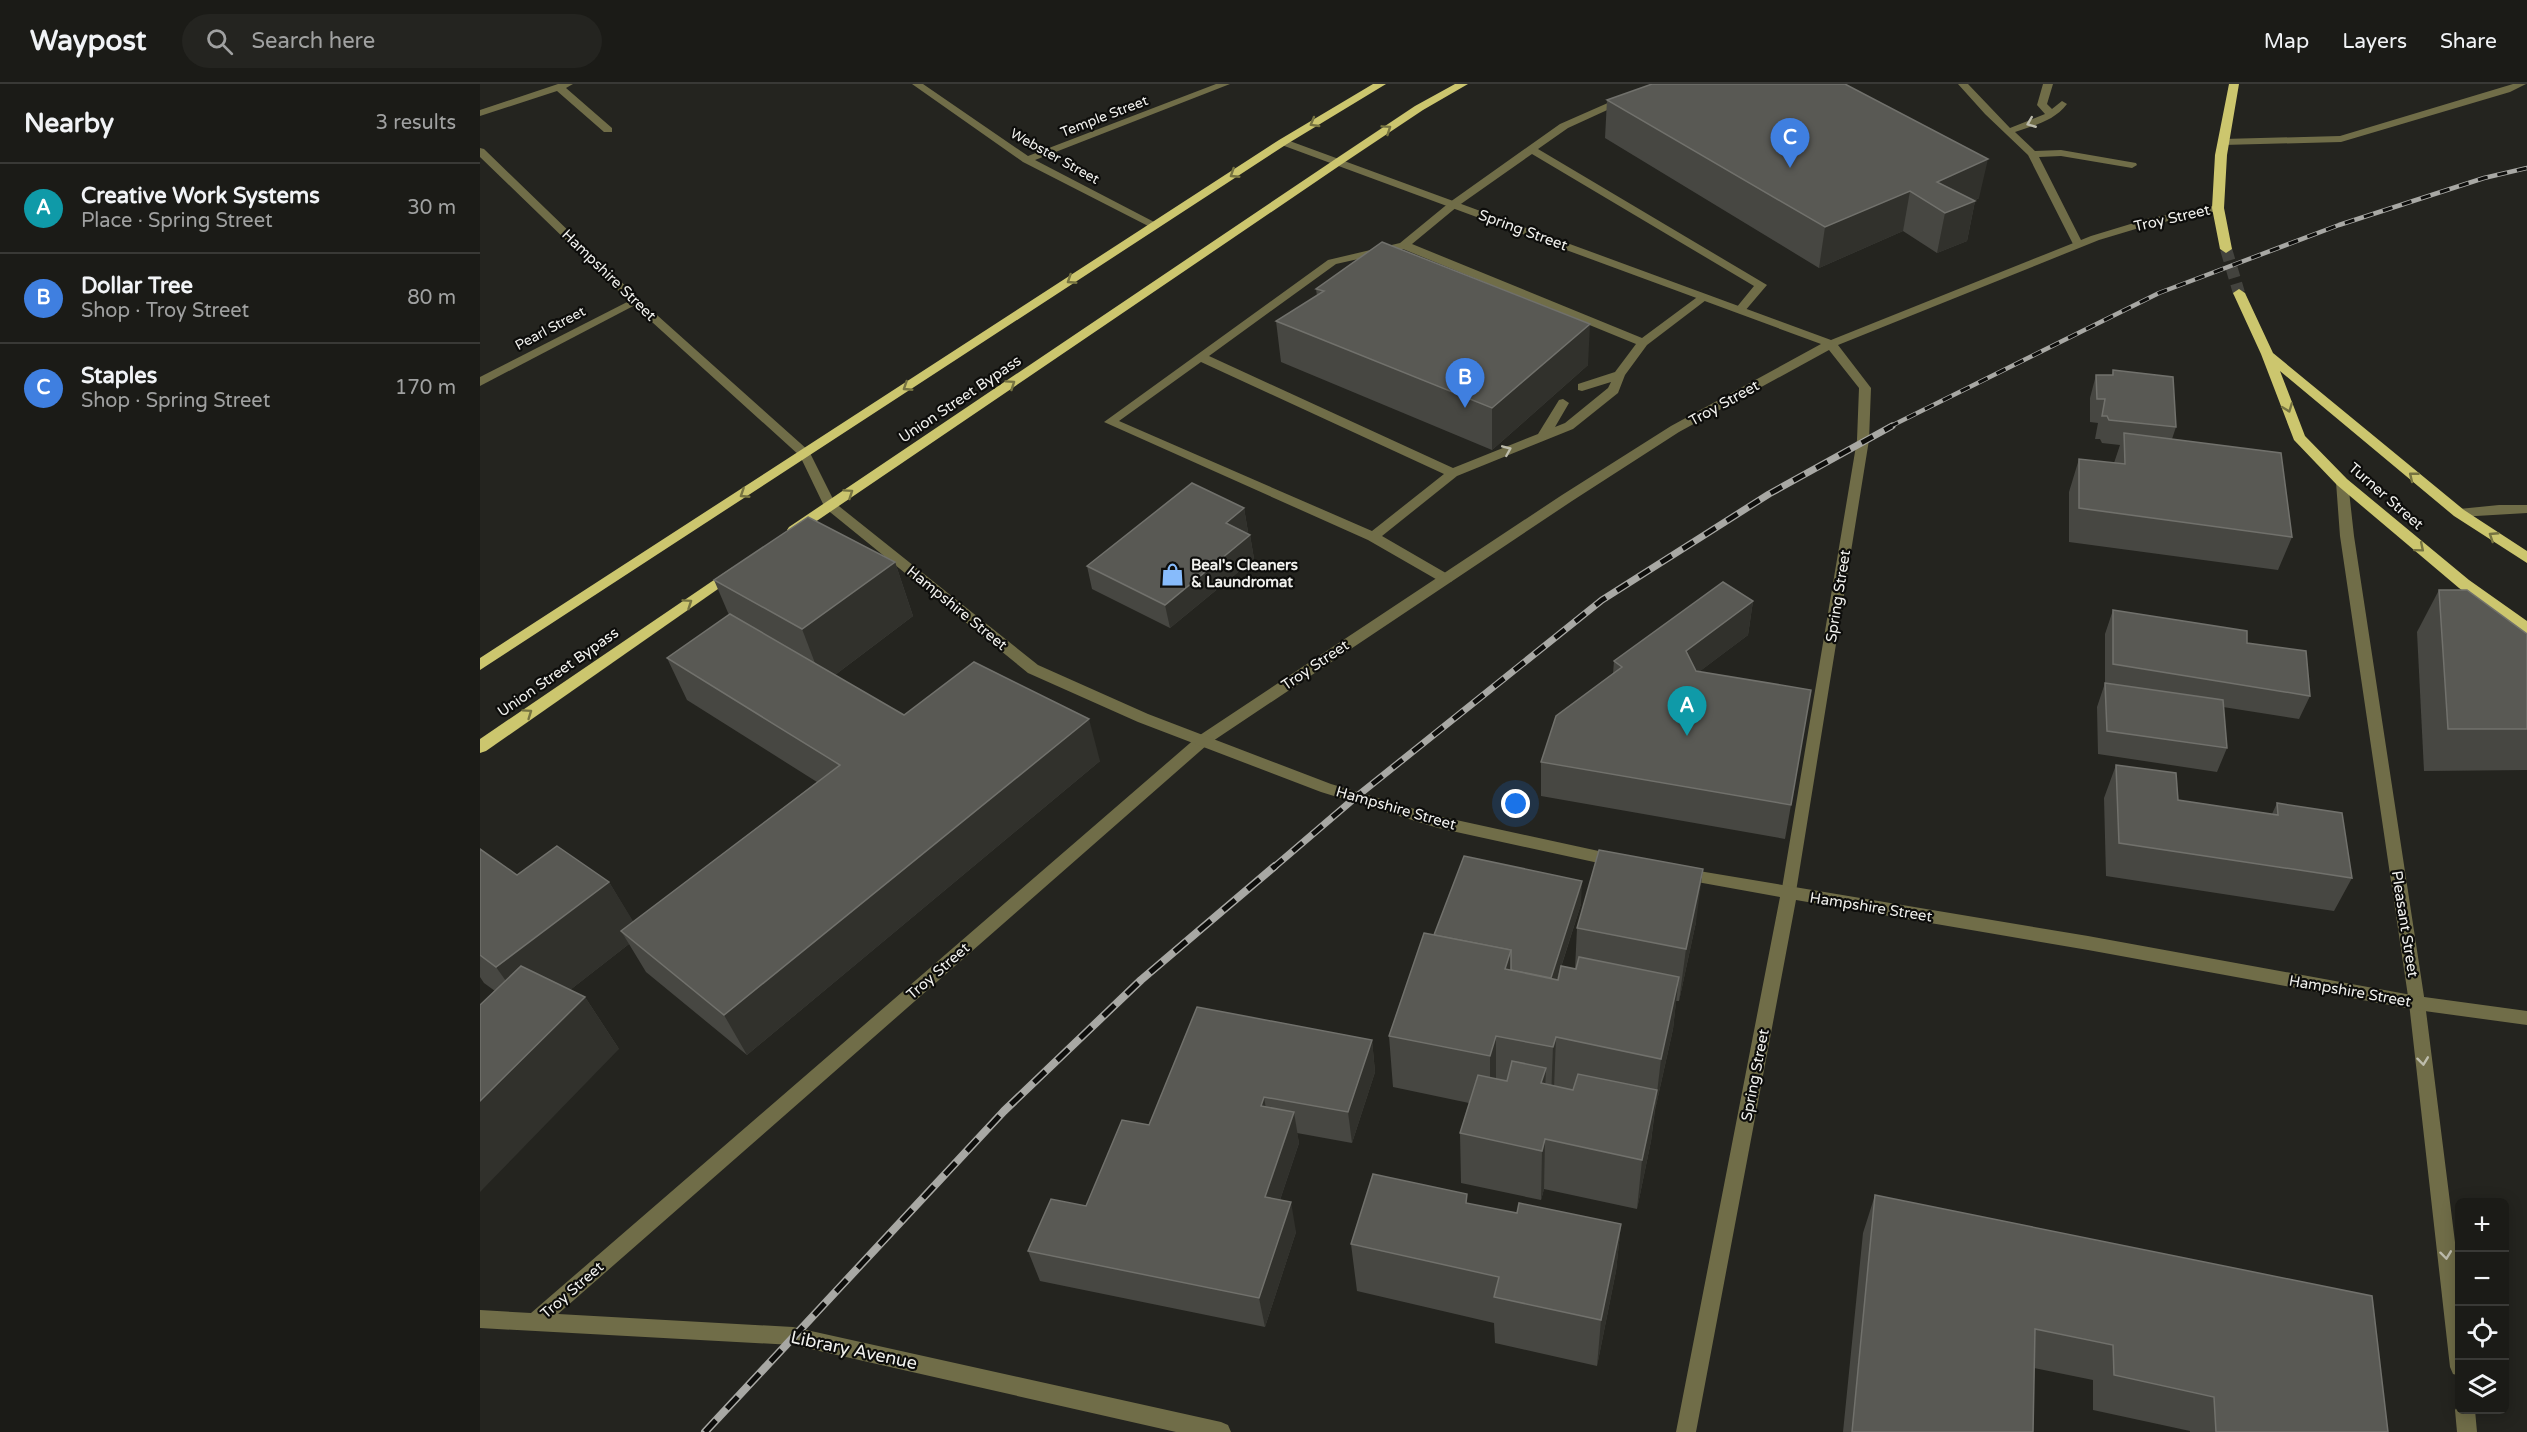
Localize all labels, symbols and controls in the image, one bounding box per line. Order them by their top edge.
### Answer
search box [182,14,602,68]
text: Waypost [30,24,146,58]
icon: search [203,25,236,58]
text: Search here [251,28,375,54]
text: Map [2264,29,2309,54]
text: Layers [2342,29,2407,54]
text: Share [2440,29,2497,54]
street label: Temple Street [1058,92,1151,141]
text: Nearby [24,108,114,139]
text: 3 results [376,111,456,135]
one-way arrow [1310,116,1320,128]
one-way arrow [2026,116,2037,128]
pin: C [1770,118,1810,168]
street label: Webster Street [1007,125,1103,188]
one-way arrow [1380,125,1391,136]
one-way arrow [1229,166,1240,177]
text: Creative Work Systems [81,183,320,209]
text: A [36,196,51,220]
text: 30 m [407,196,456,220]
street label: Troy Street [2132,200,2212,235]
street label: Spring Street [1476,206,1570,255]
text: Place · Spring Street [81,209,273,233]
street label: Hampshire Street [558,226,660,325]
text: Dollar Tree [81,273,193,299]
one-way arrow [1066,273,1077,284]
text: B [37,286,50,310]
text: 80 m [407,286,456,310]
text: Shop · Troy Street [81,299,249,323]
street label: Pearl Street [512,302,589,354]
street label: Union Street Bypass [896,351,1024,447]
pin: B [1446,358,1484,408]
text: Staples [81,363,157,389]
text: C [37,376,50,400]
text: 170 m [395,376,456,400]
street label: Troy Street [1686,376,1763,430]
one-way arrow [903,380,914,391]
one-way arrow [1005,380,1016,391]
text: Shop · Spring Street [81,389,270,413]
one-way arrow [2281,402,2293,413]
one-way arrow [1501,445,1512,457]
street label: Turner Street [2345,459,2427,534]
one-way arrow [2409,472,2420,483]
one-way arrow [740,487,751,498]
one-way arrow [843,489,854,500]
one-way arrow [2489,531,2499,543]
one-way arrow [2413,540,2424,551]
street label: Spring Street [1822,548,1854,644]
place label: Beal's Cleaners & Laundromat [1191,556,1298,591]
shop icon: Beal's Cleaners & Laundromat [1160,561,1186,587]
street label: Hampshire Street [903,562,1011,654]
one-way arrow [682,599,693,610]
street label: Union Street Bypass [494,623,622,721]
street label: Troy Street [1278,636,1352,694]
pin: A [1668,686,1706,736]
one-way arrow [521,709,532,720]
street label: Hampshire Street [1334,782,1458,834]
your location [1501,789,1530,818]
street label: Pleasant Street [2388,869,2422,979]
street label: Hampshire Street [1808,888,1934,926]
street label: Troy Street [903,939,973,1003]
street label: Hampshire Street [2287,971,2413,1011]
street label: Spring Street [1737,1027,1773,1123]
one-way arrow [2416,1056,2429,1066]
map controls [2455,1198,2509,1414]
button: + [2455,1198,2509,1252]
one-way arrow [2439,1250,2452,1259]
button: − [2455,1252,2509,1306]
street label: Troy Street [537,1258,607,1322]
button: locate [2455,1306,2509,1360]
street label: Library Avenue [789,1326,919,1374]
button: layers [2455,1360,2509,1414]

